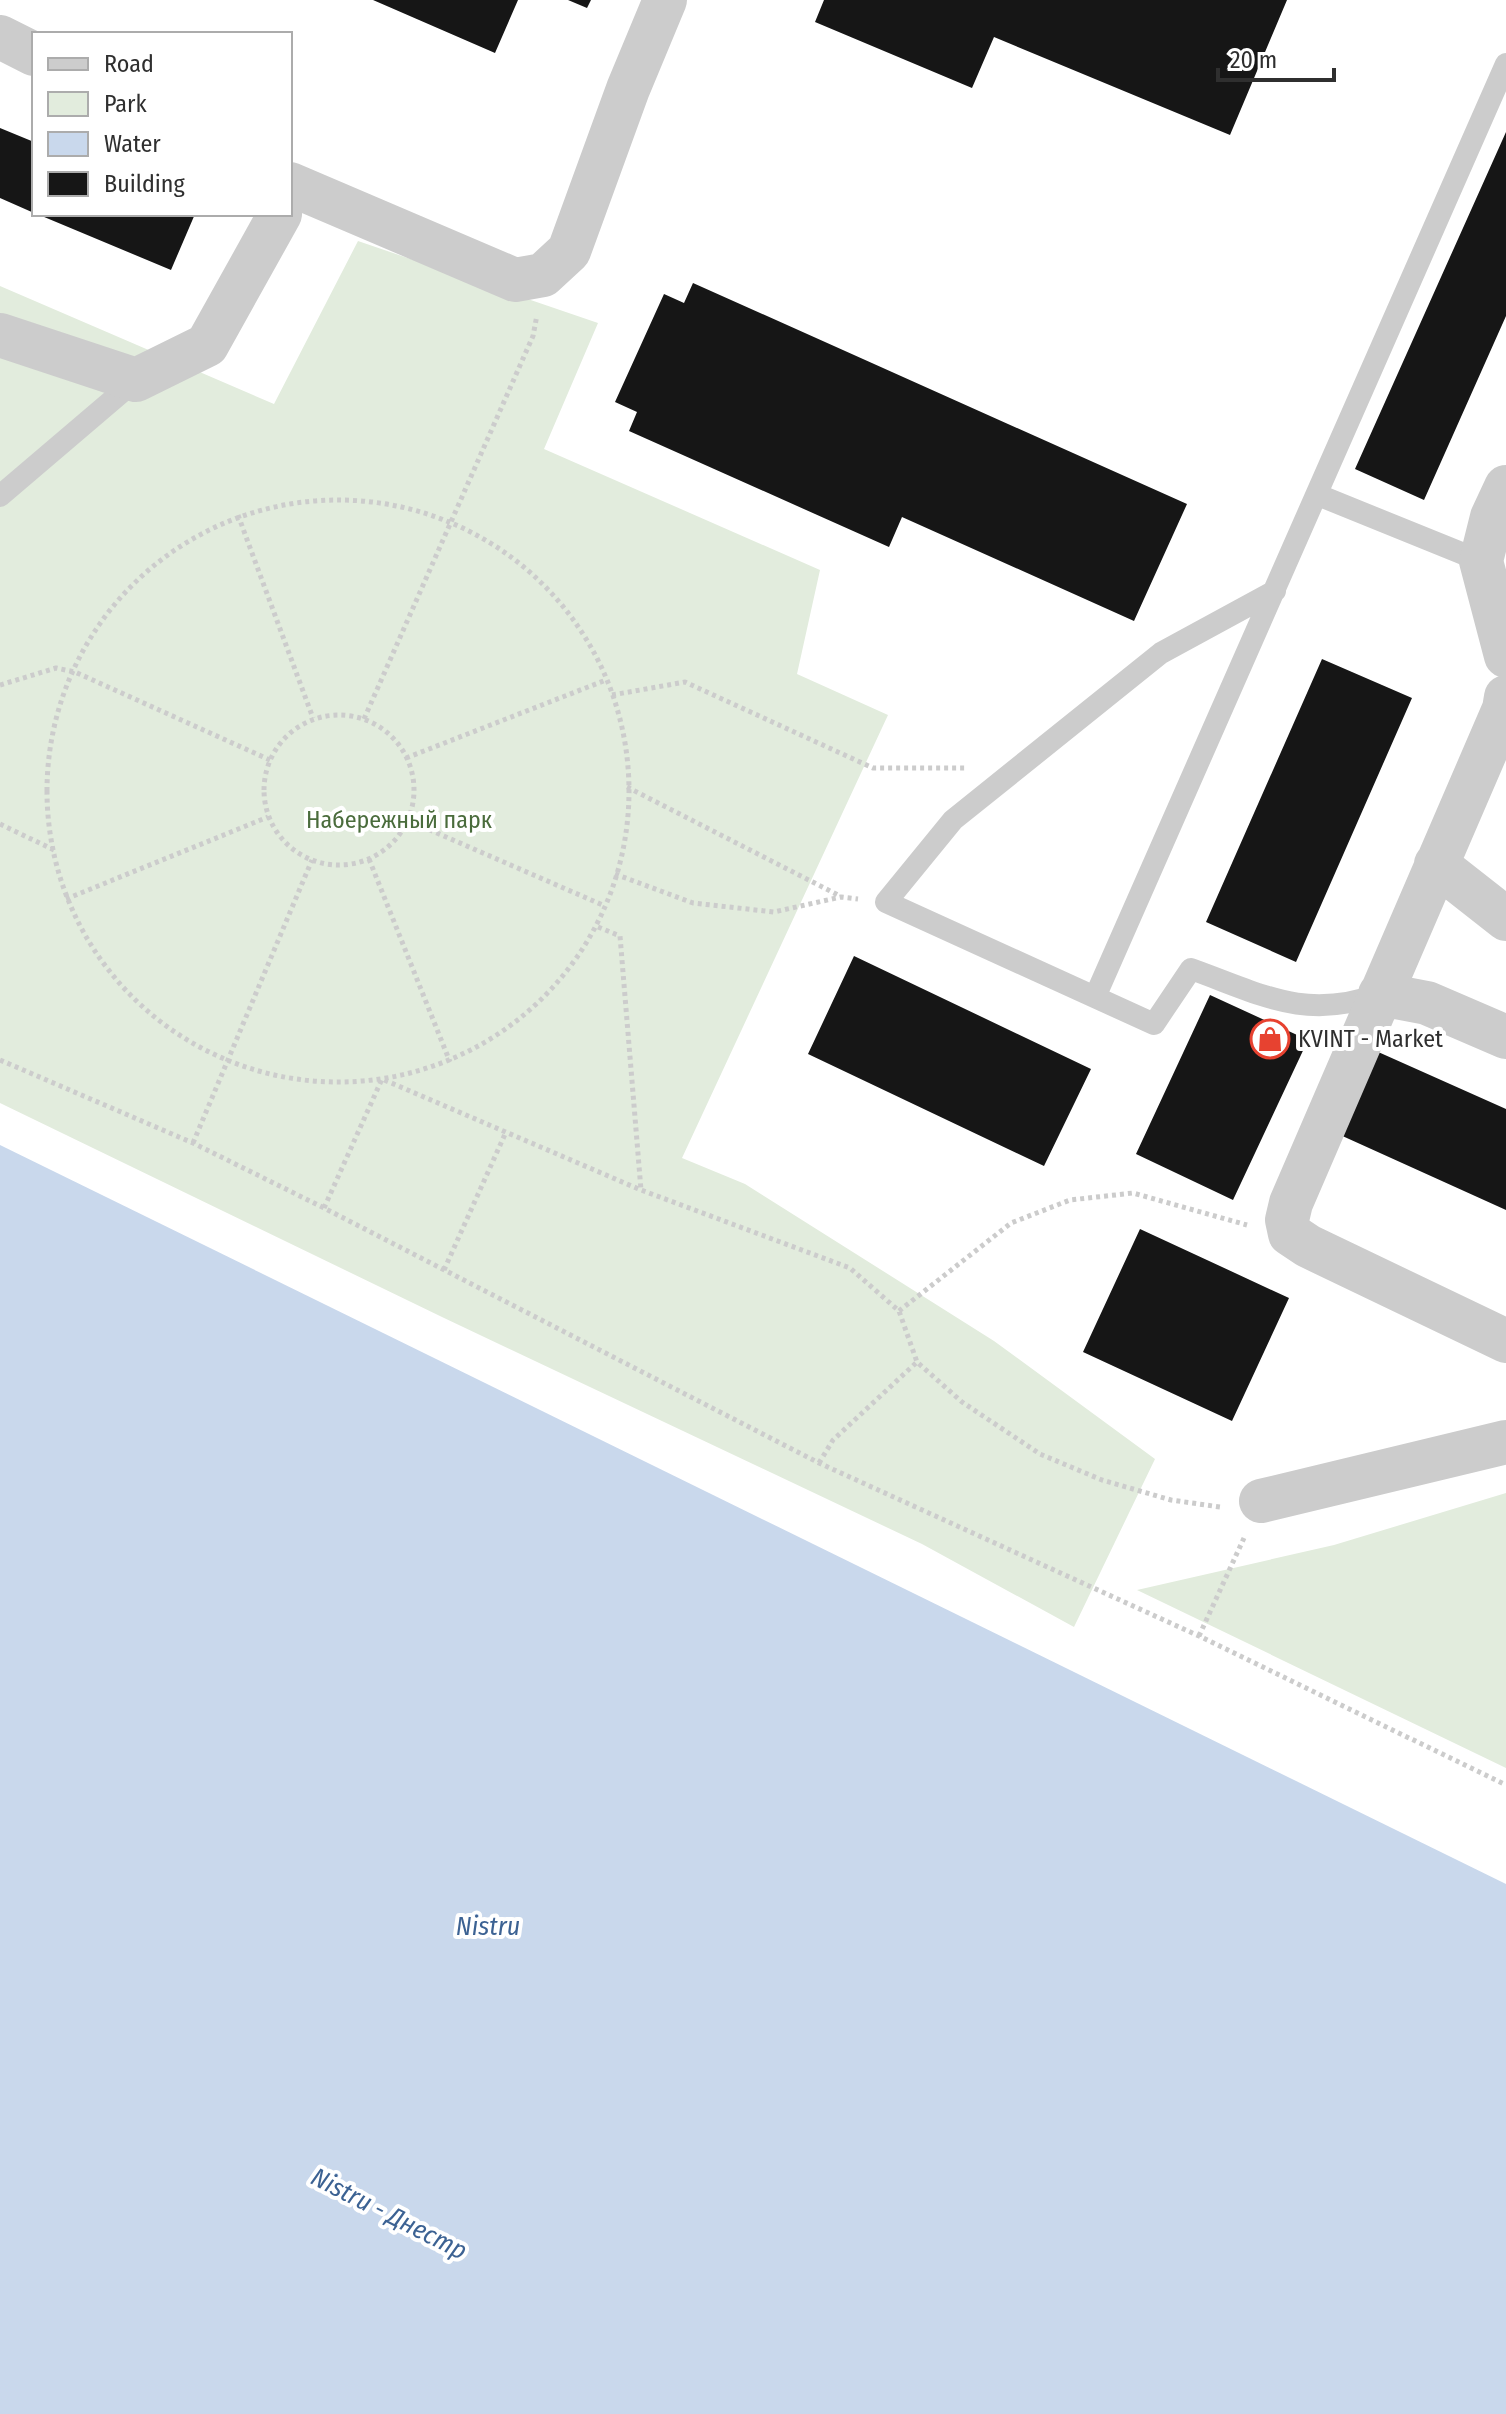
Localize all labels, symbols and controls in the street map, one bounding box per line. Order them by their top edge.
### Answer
legend [32,32,292,216]
scale bar [1218,32,1334,82]
text: 20 m [1230,46,1277,74]
text: Road [104,50,154,78]
text: Park [104,90,147,118]
text: Water [104,130,161,158]
text: Building [104,170,186,198]
park label: Набережный парк [306,806,493,834]
shop icon: KVINT - Market [1249,1018,1291,1060]
place label: KVINT - Market [1298,1025,1443,1053]
water label: Nistru [456,1911,520,1942]
water label: Nistru - Днестр [306,2161,472,2267]

